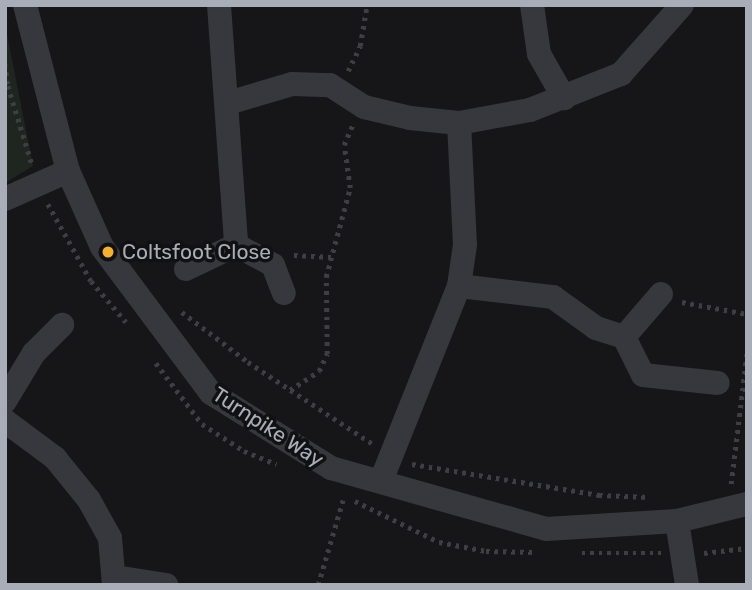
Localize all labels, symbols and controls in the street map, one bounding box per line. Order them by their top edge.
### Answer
place label: Coltsfoot Close [122,239,271,265]
marker: Coltsfoot Close [100,244,116,260]
street label: Turnpike Way [207,382,329,472]

